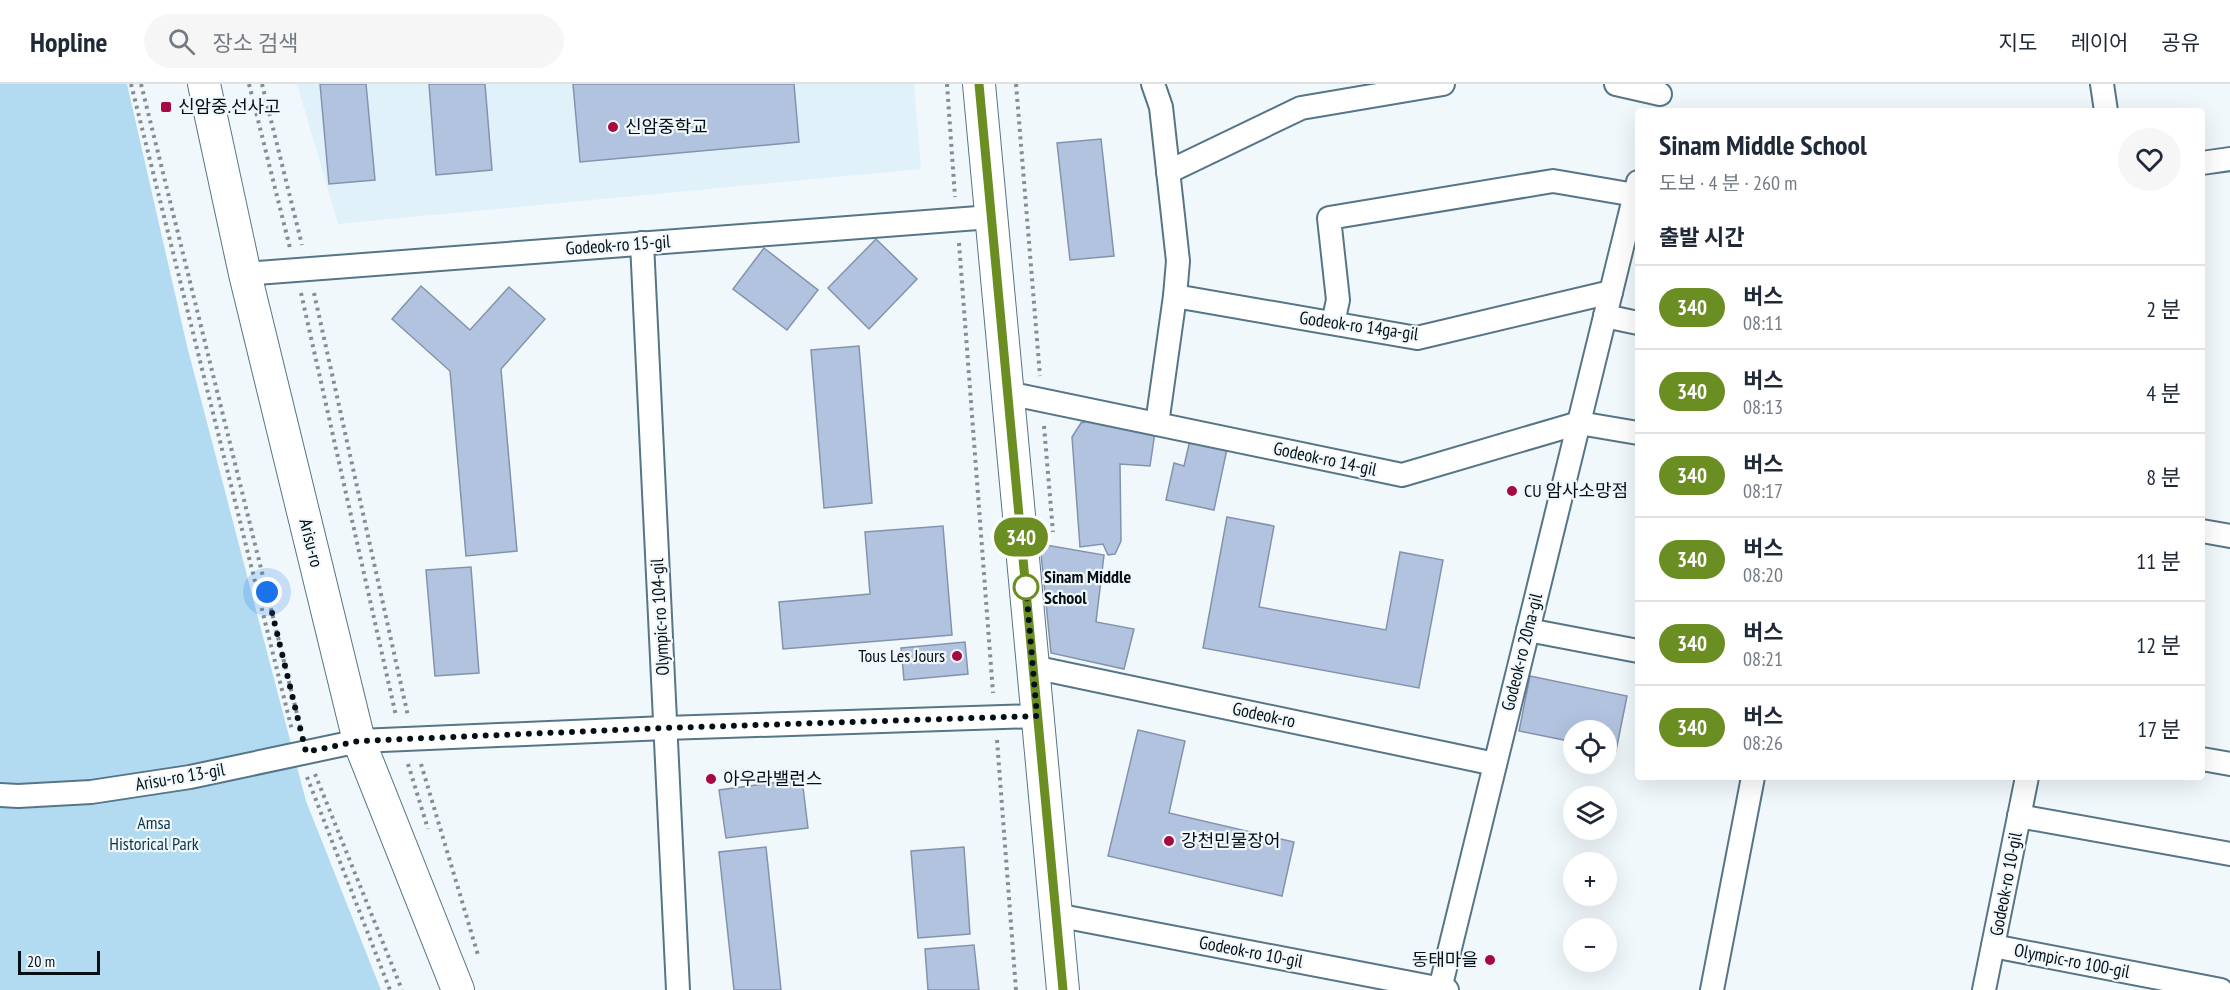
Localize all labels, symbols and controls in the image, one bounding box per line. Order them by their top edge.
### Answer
search box [144,14,564,68]
text: Hopline [30,23,108,60]
icon: search [165,25,198,58]
text: 장소 검색 [213,29,298,57]
text: 지도 [1999,29,2037,56]
text: 레이어 [2070,29,2128,56]
text: 공유 [2161,29,2200,56]
place label: 신암중.선사고 [178,95,281,118]
marker: 신암중.선사고 [159,100,173,114]
place label: 신암중학교 [625,115,708,138]
marker: 신암중학교 [606,120,620,134]
text: Sinam Middle School [1659,126,1867,163]
button: heart [2118,128,2181,191]
text: 도보 · 4 분 · 260 m [1659,170,1797,196]
text: 출발 시간 [1659,223,1744,251]
street label: Godeok-ro 15-gil [565,229,672,260]
text: 버스 [1743,282,1783,310]
text: 340 [1677,294,1707,321]
text: 2 분 [2146,295,2181,323]
street label: Godeok-ro 14ga-gil [1298,306,1421,345]
text: 08:11 [1743,310,1783,336]
text: 버스 [1743,366,1783,394]
text: 340 [1677,378,1707,405]
text: 4 분 [2146,379,2181,407]
text: 08:13 [1743,394,1783,420]
street label: Godeok-ro 14-gil [1271,436,1380,481]
text: 버스 [1743,450,1783,478]
text: 340 [1677,462,1707,489]
text: 8 분 [2146,463,2181,491]
text: 08:17 [1743,478,1783,504]
place label: CU 암사소망점 [1524,479,1628,502]
marker: CU 암사소망점 [1505,484,1519,498]
street label: Arisu-ro [294,516,329,570]
line badge: 340 [986,518,1056,556]
text: 340 [1006,524,1036,551]
text: 버스 [1743,534,1783,562]
text: 340 [1677,546,1707,573]
text: 11 분 [2136,547,2181,575]
street label: Olympic-ro 104-gil [645,557,674,676]
text: 08:20 [1743,562,1783,588]
place label: Sinam Middle School [1044,565,1131,609]
marker: Sinam Middle School [1013,574,1039,600]
your location [252,577,282,607]
street label: Godeok-ro 20na-gil [1496,590,1547,713]
text: 버스 [1743,618,1783,646]
text: 340 [1677,630,1707,657]
text: 12 분 [2136,631,2181,659]
place label: Tous Les Jours [858,644,945,667]
text: 08:21 [1743,646,1783,672]
marker: Tous Les Jours [950,649,964,663]
street label: Godeok-ro [1231,697,1298,732]
text: 버스 [1743,702,1783,730]
text: 340 [1677,714,1707,741]
text: 17 분 [2137,715,2181,743]
map controls [1563,720,1617,972]
button: locate [1563,720,1617,774]
text: 08:26 [1743,730,1783,756]
street label: Arisu-ro 13-gil [133,757,227,796]
place label: 아우라밸런스 [723,767,822,790]
marker: 아우라밸런스 [704,772,718,786]
button: layers [1563,786,1617,840]
park label: Amsa Historical Park [109,811,199,855]
place label: 강천민물장어 [1181,829,1280,852]
street label: Godeok-ro 10-gil [1984,829,2027,938]
marker: 강천민물장어 [1162,834,1176,848]
button: + [1563,852,1617,906]
button: − [1563,918,1617,972]
street label: Godeok-ro 10-gil [1197,930,1306,973]
street label: Olympic-ro 100-gil [2012,938,2133,983]
scale bar [18,948,100,976]
place label: 동태마을 [1412,948,1478,971]
text: 20 m [27,951,55,971]
marker: 동태마을 [1483,953,1497,967]

